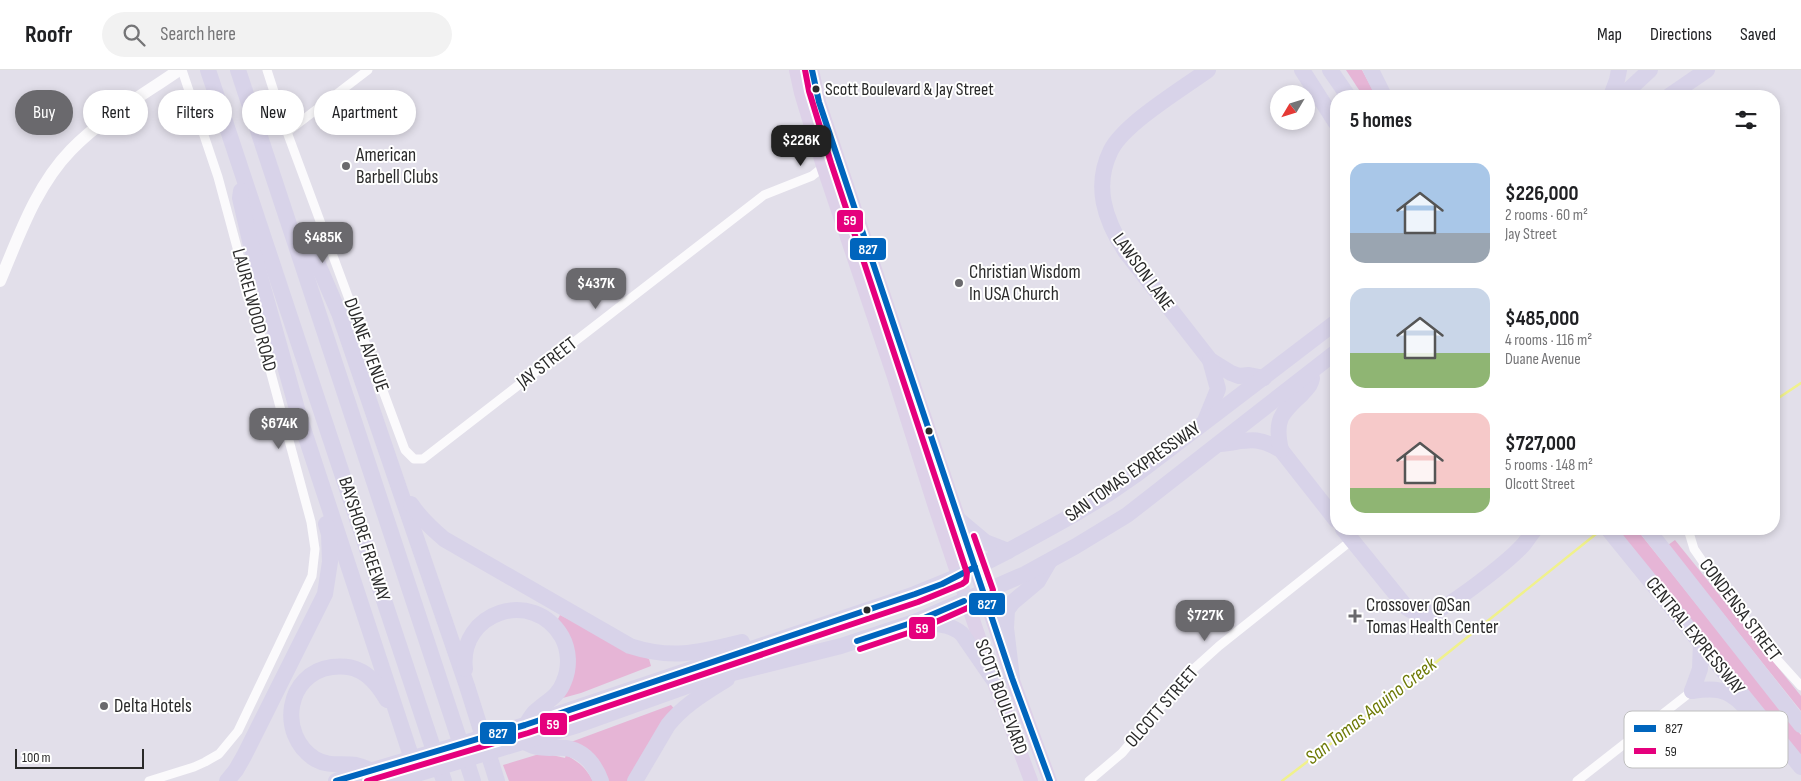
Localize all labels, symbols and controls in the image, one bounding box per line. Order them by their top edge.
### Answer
search box [102,12,452,57]
text: Roofr [25,20,72,49]
icon: search [120,21,148,49]
text: Search here [160,23,236,46]
text: Map [1597,24,1622,45]
text: Directions [1650,24,1712,45]
text: Saved [1740,24,1776,45]
place label: Scott Boulevard & Jay Street [825,79,994,100]
marker: Scott Boulevard & Jay Street [811,84,821,94]
north arrow [1270,85,1315,130]
map controls [1270,85,1315,130]
chip: Buy [15,90,73,135]
chip: Rent [83,90,148,135]
chip: Filters [158,90,232,135]
chip: New [242,90,304,135]
chip: Apartment [314,90,416,135]
icon: filters [1732,106,1760,134]
text: 5 homes [1350,108,1412,133]
pin: $226K [766,124,836,167]
text: $226K [782,131,820,150]
place label: American Barbell Clubs [355,144,438,189]
marker: American Barbell Clubs [340,160,352,172]
text: $226,000 [1505,181,1579,206]
icon: home [1390,183,1450,243]
text: 2 rooms · 60 m² [1505,206,1588,225]
line badge: 59 [836,209,864,233]
text: 59 [844,212,857,229]
pin: $485K [288,222,358,264]
text: Jay Street [1505,225,1557,244]
text: $485K [304,228,342,247]
street label: LAWSON LANE [1107,229,1179,315]
line badge: 827 [849,237,887,261]
text: 827 [859,241,878,258]
street label: LAURELWOOD ROAD [227,246,281,374]
place label: Christian Wisdom In USA Church [969,261,1081,306]
pin: $437K [561,268,631,310]
text: $437K [577,274,615,293]
marker: Christian Wisdom In USA Church [953,277,965,289]
street label: DUANE AVENUE [338,295,394,395]
text: $485,000 [1505,306,1579,331]
icon: home [1390,308,1450,368]
text: 4 rooms · 116 m² [1505,331,1592,350]
street label: JAY STREET [512,332,582,394]
text: Duane Avenue [1505,350,1581,369]
pin: $674K [244,408,314,450]
text: $674K [260,414,298,433]
street label: SAN TOMAS EXPRESSWAY [1061,417,1205,527]
unlabelled marker [924,426,934,436]
text: $727,000 [1505,431,1576,456]
icon: home [1390,433,1450,493]
text: 5 rooms · 148 m² [1505,456,1593,475]
street label: BAYSHORE FREEWAY [333,474,395,604]
text: Olcott Street [1505,475,1575,494]
street label: CONDENSA STREET [1694,554,1786,666]
street label: CENTRAL EXPRESSWAY [1640,572,1750,700]
line badge: 827 [968,592,1006,616]
place label: Crossover @San Tomas Health Center [1366,594,1499,639]
text: 827 [978,596,997,613]
pin: $727K [1170,600,1240,642]
unlabelled marker [862,605,872,615]
text: $727K [1186,606,1224,625]
marker: Crossover @San Tomas Health Center [1348,609,1362,623]
line badge: 59 [908,616,936,640]
text: 59 [916,620,929,637]
street label: SCOTT BOULEVARD [969,636,1033,758]
water label: San Tomas Aquino Creek [1301,652,1442,770]
street label: OLCOTT STREET [1120,661,1204,753]
place label: Delta Hotels [114,695,192,718]
marker: Delta Hotels [98,700,110,712]
legend [1624,711,1788,768]
line badge: 59 [539,712,568,736]
text: 59 [547,716,560,733]
text: 827 [1665,720,1683,737]
line badge: 827 [479,721,517,745]
text: 827 [489,725,508,742]
text: 59 [1665,743,1677,760]
scale bar [15,746,144,769]
text: 100 m [22,749,51,766]

